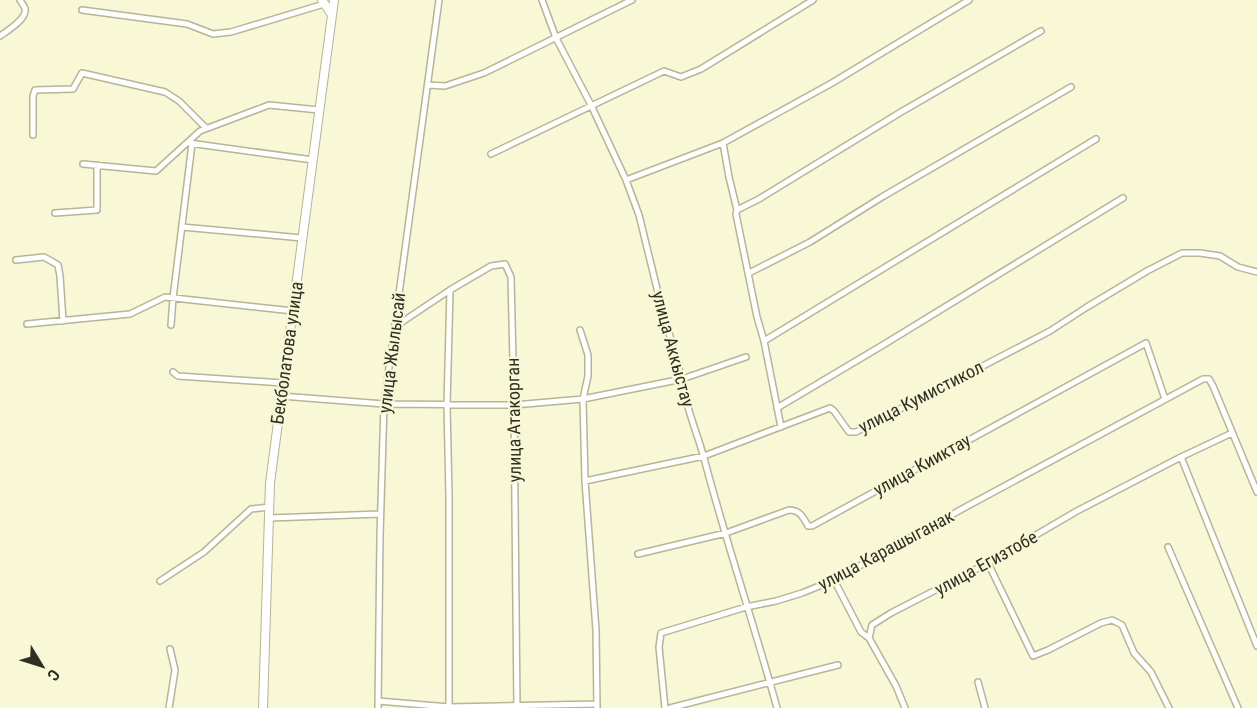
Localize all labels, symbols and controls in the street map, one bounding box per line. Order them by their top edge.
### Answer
street label: Бекболатова улица [266,280,307,426]
street label: улица Аккыстау [648,288,699,410]
street label: улица Жылысай [374,291,409,415]
street label: улица Кумистикол [855,356,987,437]
street label: улица Атакорган [502,358,525,482]
street label: улица Кииктау [869,429,975,500]
street label: улица Карашыганак [814,505,957,594]
street label: улица Егизтобе [931,526,1041,599]
north arrow [12,636,72,696]
text: С [43,665,64,684]

